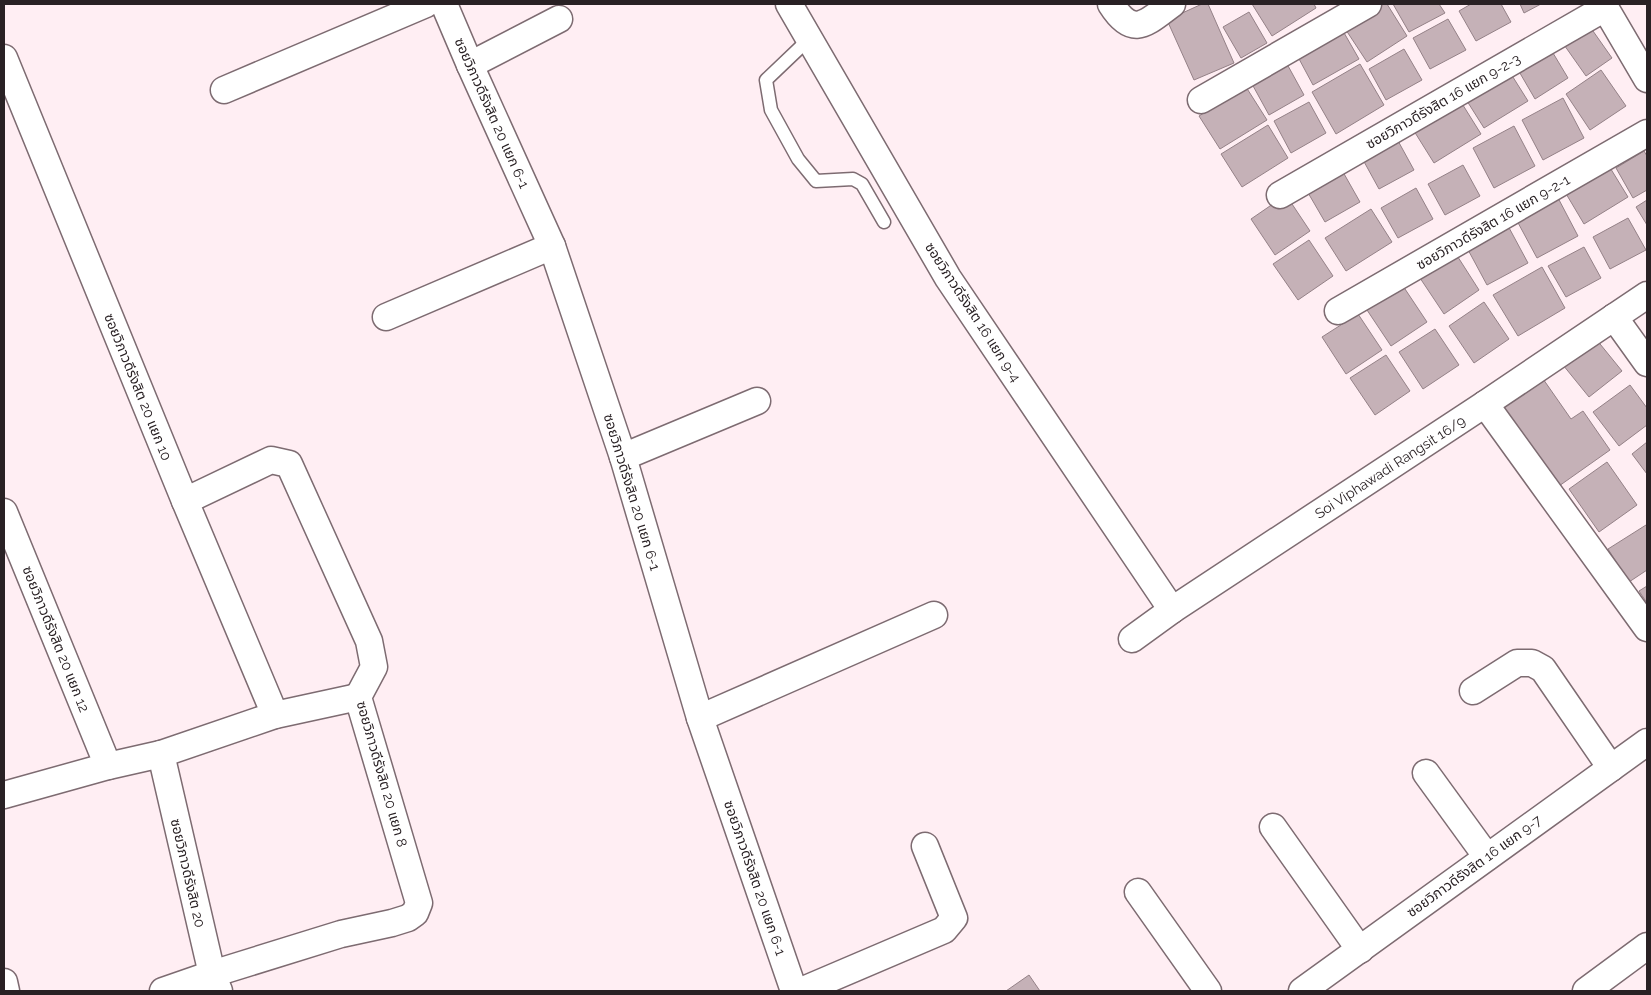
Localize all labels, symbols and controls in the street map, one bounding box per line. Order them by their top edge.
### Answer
street label: ซอยวิภาวดีรังสิต 20 แยก 6-1 [452,35,532,191]
street label: ซอยวิภาวดีรังสิต 16 แยก 9-2-3 [1363,50,1523,152]
street label: ซอยวิภาวดีรังสิต 16 แยก 9-2-1 [1413,171,1573,273]
street label: ซอยวิภาวดีรังสิต 16 แยก 9-4 [922,239,1024,385]
street label: ซอยวิภาวดีรังสิต 20 แยก 10 [101,311,175,463]
street label: ซอยวิภาวดีรังสิต 20 แยก 6-1 [601,412,663,572]
street label: Soi Viphawadi Rangsit 16/9 [1312,412,1468,522]
street label: ซอยวิภาวดีรังสิต 20 แยก 12 [19,564,93,714]
street label: ซอยวิภาวดีรังสิต 20 แยก 8 [353,699,411,849]
street label: ซอยวิภาวดีรังสิต 20 แยก 6-1 [721,798,789,958]
street label: ซอยวิภาวดีรังสิต 16 แยก 9-7 [1404,812,1545,920]
street label: ซอยวิภาวดีรังสิต 20 [168,817,208,929]

